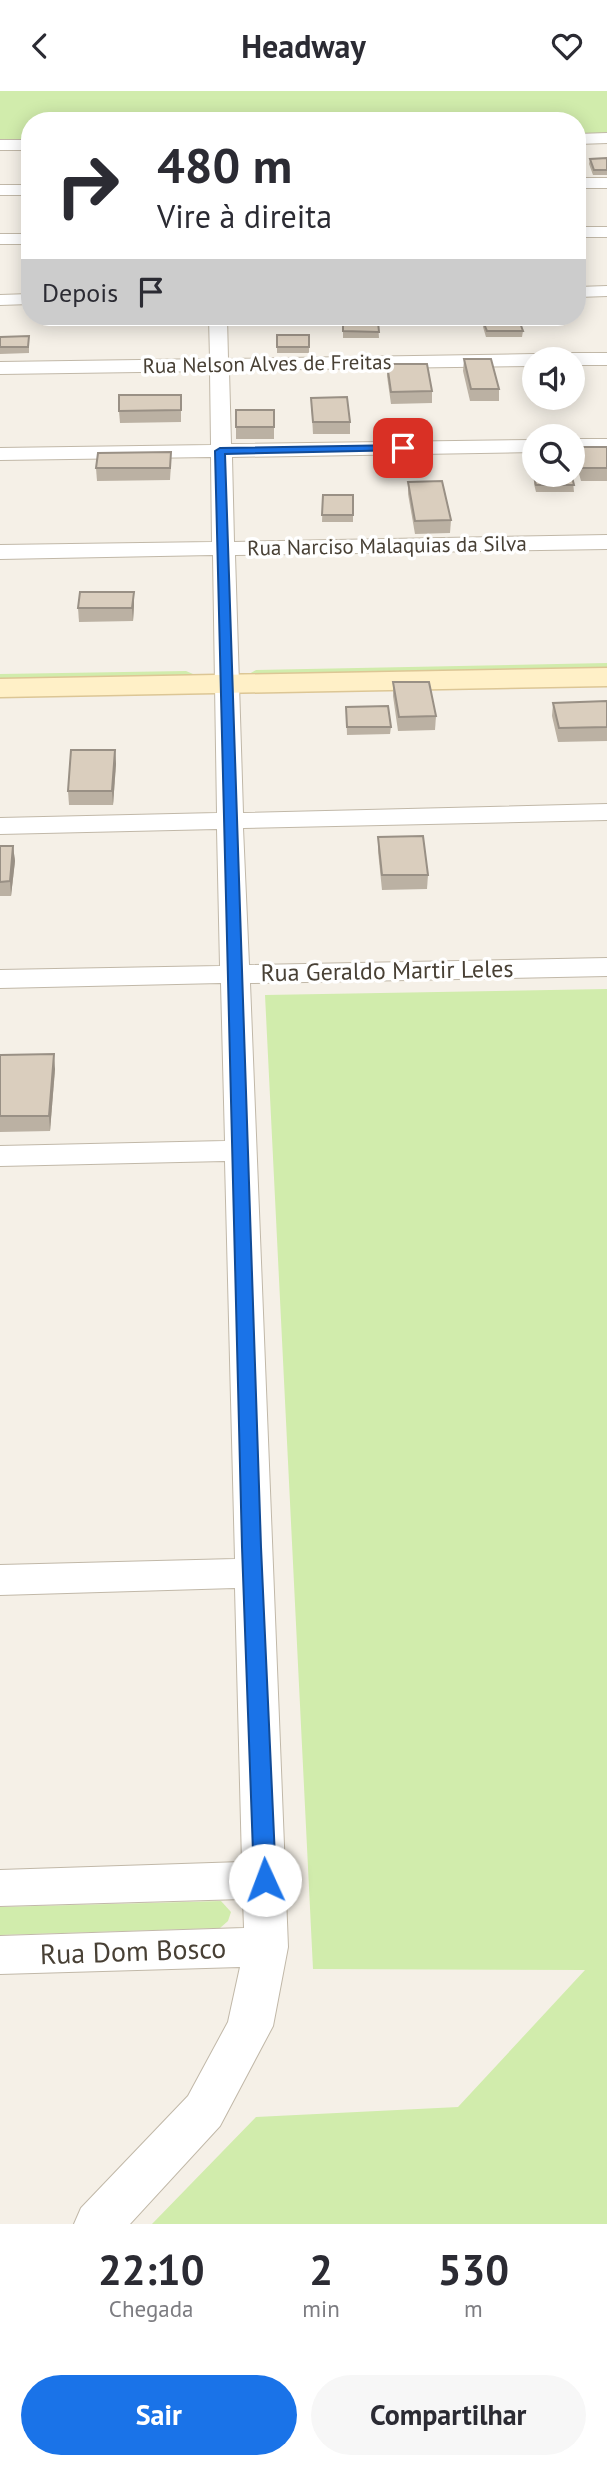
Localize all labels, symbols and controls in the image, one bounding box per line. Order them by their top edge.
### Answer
text: Headway [241,25,366,67]
icon: back [21,27,59,65]
icon: heart [548,27,586,65]
text: 480 m [157,133,292,197]
icon: right [42,140,133,231]
text: Vire à direita [157,195,332,237]
icon: arrive [132,273,170,311]
text: Depois [42,276,118,309]
map controls [522,347,585,487]
button: sound [522,347,585,410]
street label: Rua Nelson Alves de Freitas [142,348,392,379]
pin [373,418,433,478]
button: search [522,424,585,487]
icon: arrive [384,429,422,467]
street label: Rua Narciso Malaquias da Silva [247,530,527,561]
street label: Rua Geraldo Martir Leles [260,953,514,988]
position arrow [228,1843,302,1917]
street label: Rua Dom Bosco [39,1929,227,1972]
text: 22:10 [98,2242,204,2297]
text: 2 [309,2242,333,2297]
text: 530 [438,2242,509,2297]
text: Chegada [109,2294,194,2323]
text: min [302,2294,340,2323]
text: m [464,2294,483,2323]
button: Sair [21,2375,297,2455]
button: Compartilhar [311,2375,586,2455]

